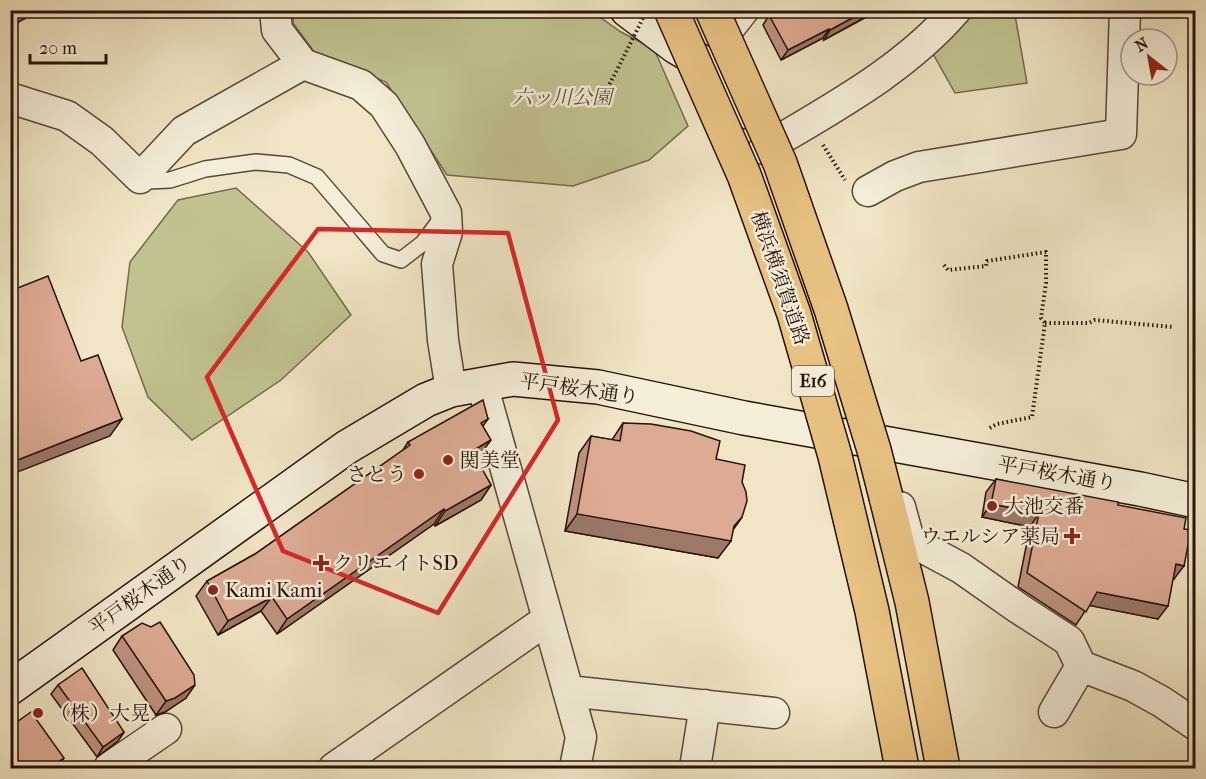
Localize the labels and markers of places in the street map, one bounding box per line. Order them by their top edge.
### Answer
place label: 関美堂 [460,449,520,472]
marker: 関美堂 [441,453,455,467]
place label: さとう [347,463,407,486]
marker: さとう [412,467,426,481]
place label: 大池交番 [1004,495,1084,518]
marker: 大池交番 [985,499,999,513]
place label: ウエルシア薬局 [921,525,1060,548]
marker: ウエルシア薬局 [1065,529,1079,543]
place label: クリエイトSD [333,552,458,575]
marker: クリエイトSD [314,556,328,570]
place label: Kami Kami [225,579,322,602]
marker: Kami Kami [206,583,220,597]
place label: （株）大晃 [50,702,150,725]
marker: （株）大晃 [31,706,45,720]

